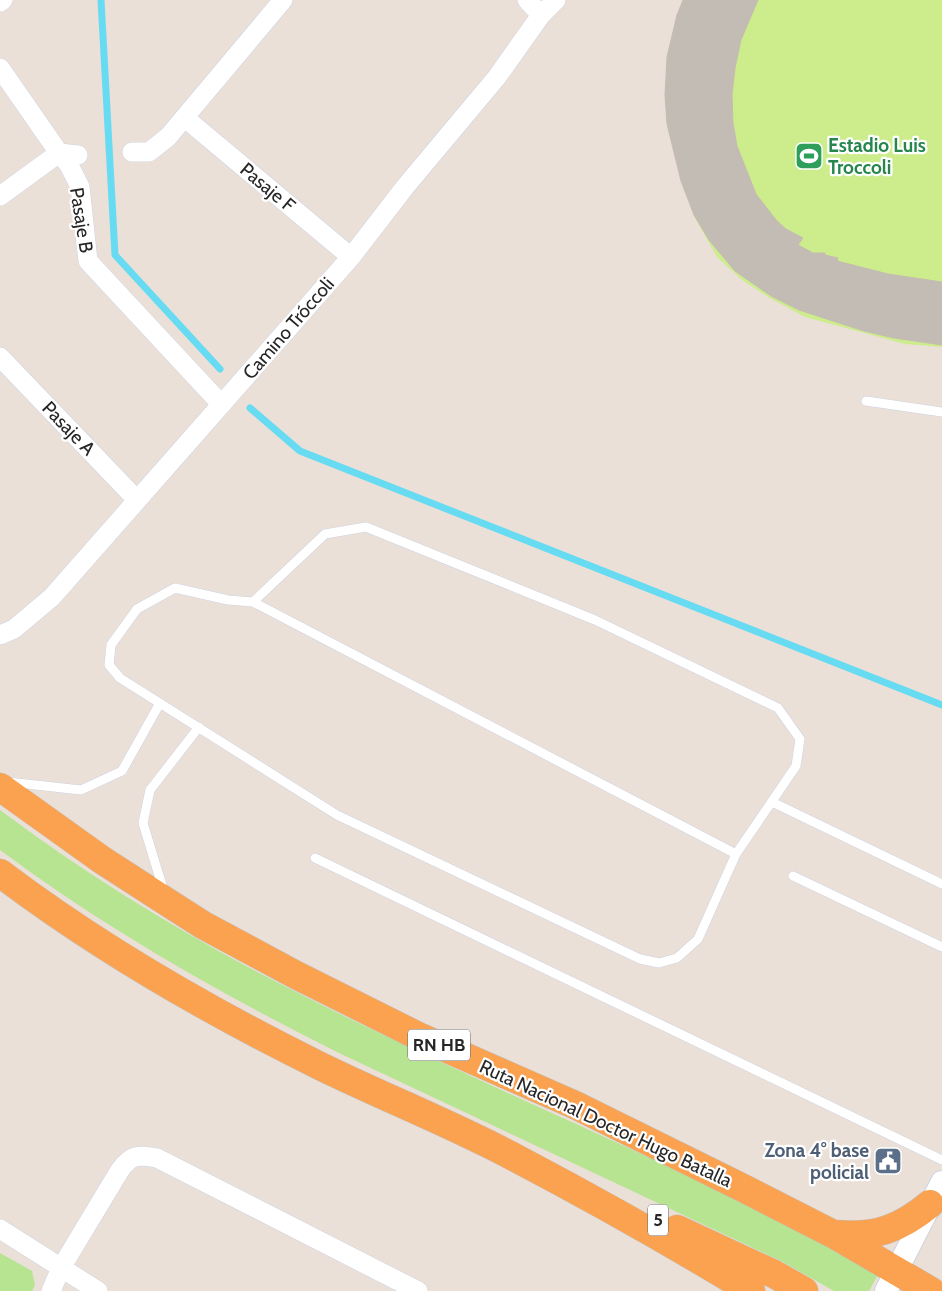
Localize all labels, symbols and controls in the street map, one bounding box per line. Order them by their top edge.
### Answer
place label: Estadio Luis Troccoli [828,134,926,179]
sports icon: Estadio Luis Troccoli [794,141,824,171]
street label: Pasaje F [236,158,300,217]
street label: Pasaje B [65,186,98,255]
street label: Camino Tróccoli [238,273,339,384]
street label: Pasaje A [37,396,100,460]
road number: RN HB [408,1030,470,1060]
street label: Ruta Nacional Doctor Hugo Batalla [476,1055,736,1192]
place label: Zona 4° base policial [764,1139,869,1184]
public building icon: Zona 4° base policial [873,1146,903,1176]
road number: 5 [648,1204,668,1236]

